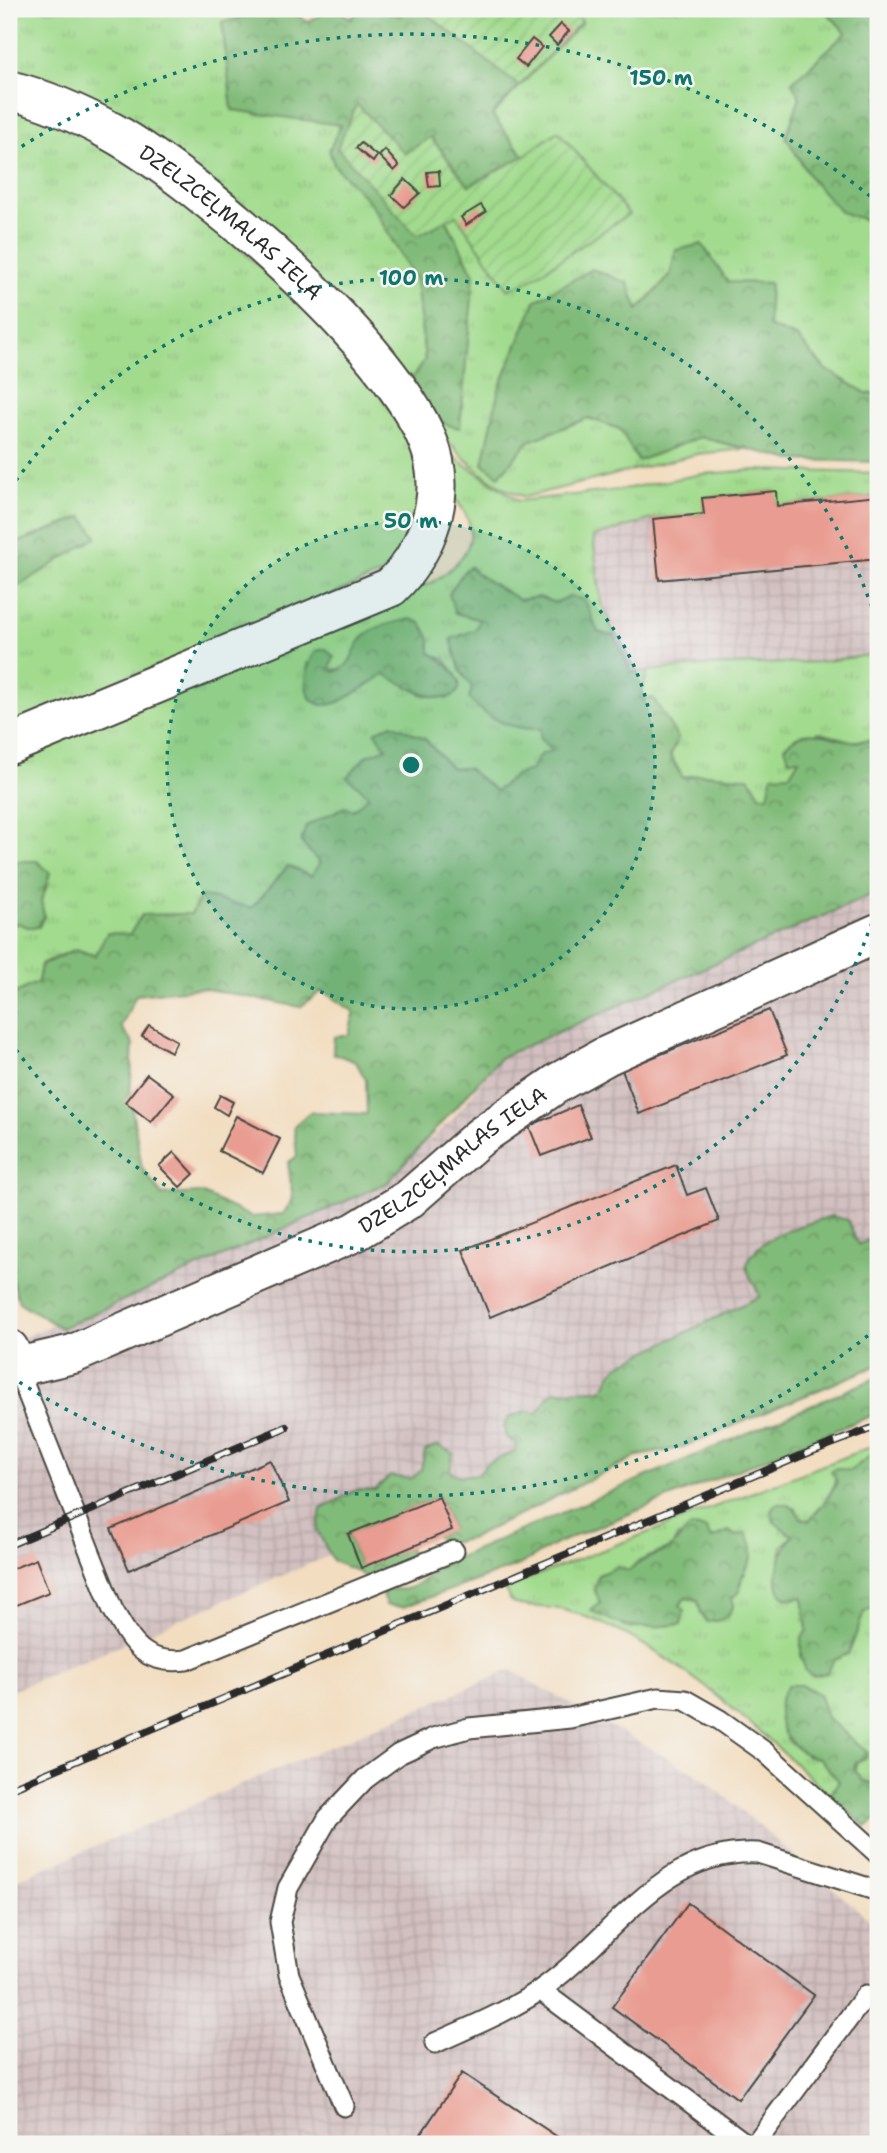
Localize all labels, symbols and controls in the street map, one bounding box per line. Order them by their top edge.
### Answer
text: 150 m [629,64,693,92]
street label: DZELZCEĻMALAS IELA [134,139,328,307]
text: 100 m [379,264,443,292]
text: 50 m [384,507,438,535]
centre of rings [399,753,423,777]
street label: DZELZCEĻMALAS IELA [354,1081,552,1240]

